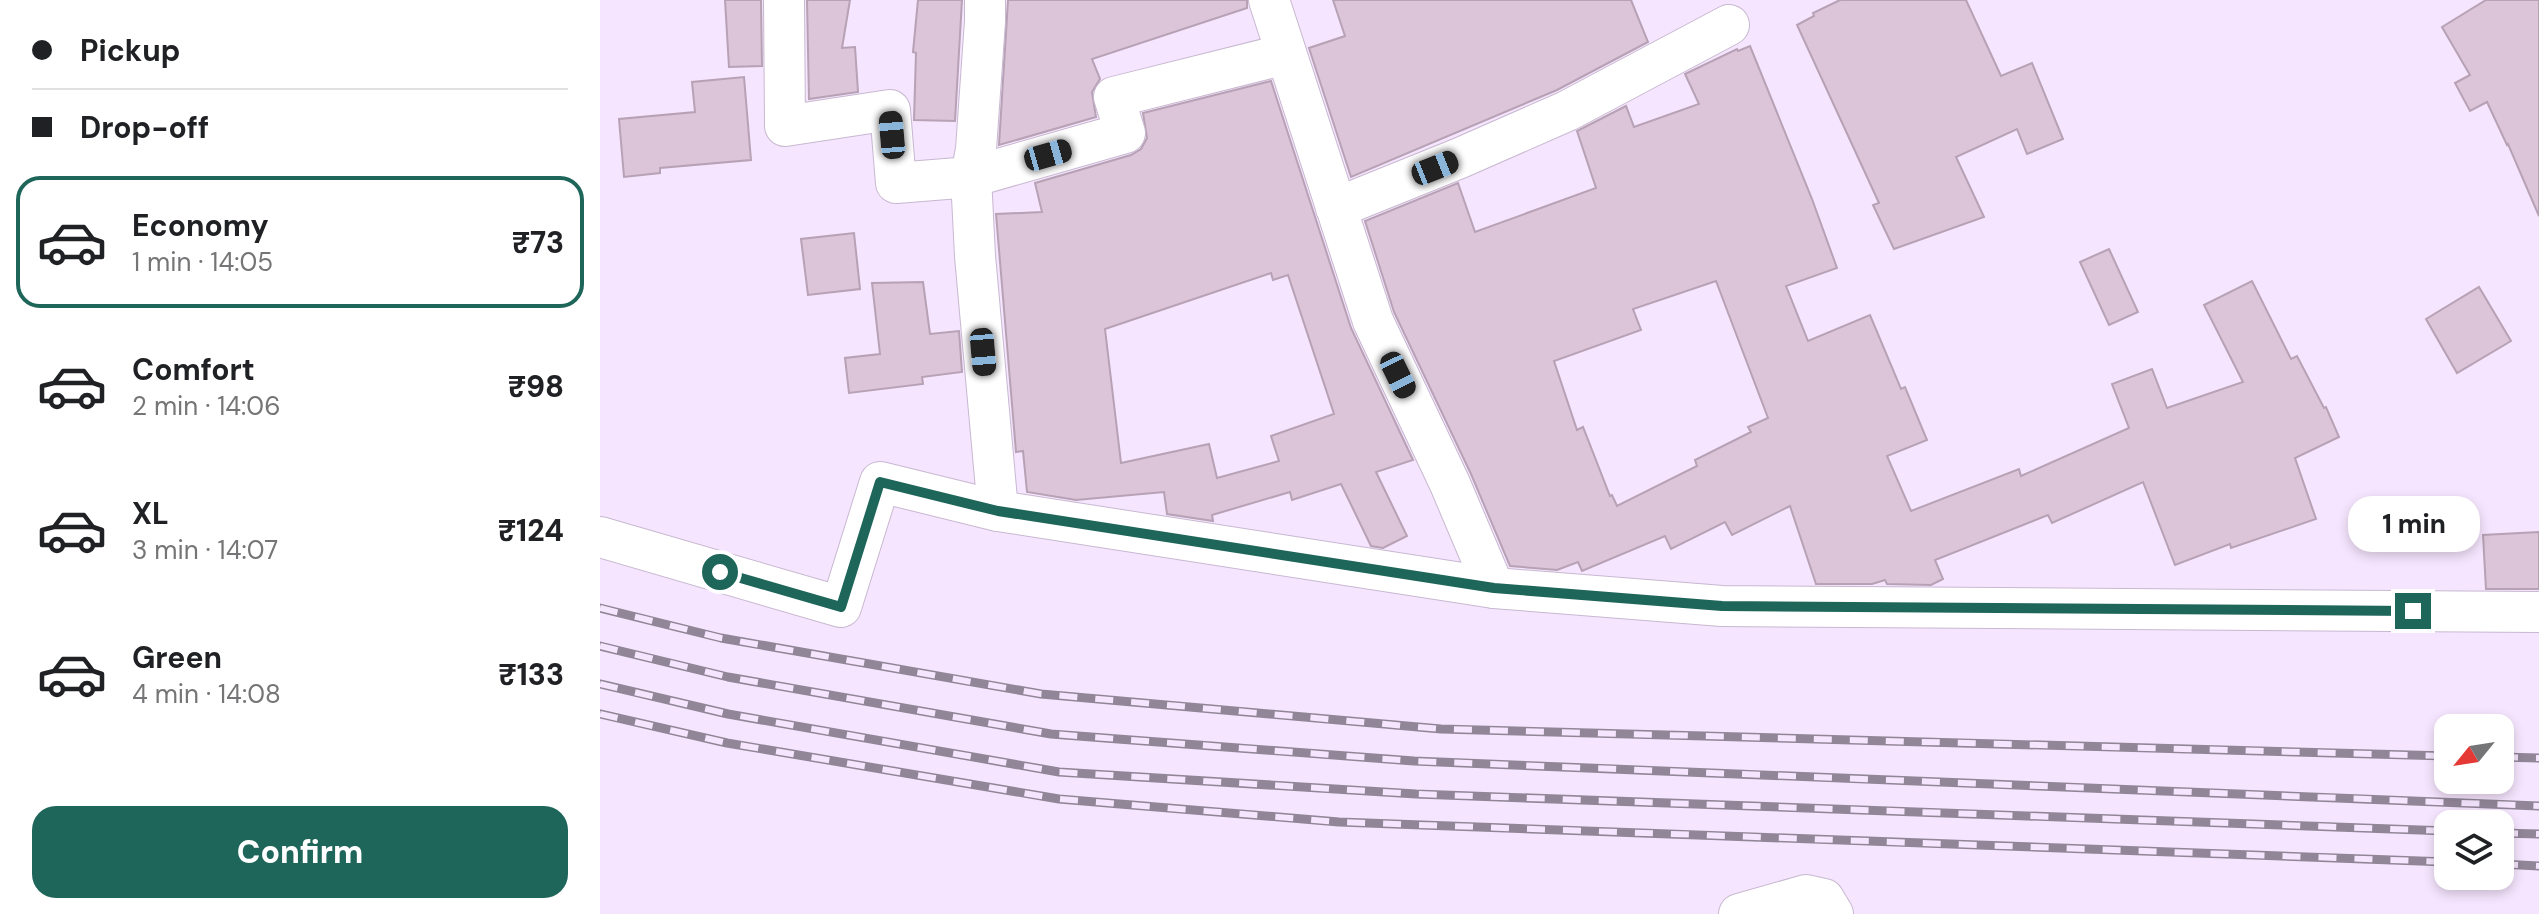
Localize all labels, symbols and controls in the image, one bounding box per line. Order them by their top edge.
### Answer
text: Pickup [80,31,180,70]
text: Drop-off [80,108,209,147]
car [878,110,906,160]
car [1022,137,1074,173]
car [1408,148,1462,188]
icon: car [36,206,108,278]
text: Economy [132,206,269,245]
text: ₹73 [512,223,564,262]
text: 1 min · 14:05 [132,245,273,279]
car [969,327,997,377]
car [1377,348,1419,402]
icon: car [36,350,108,422]
text: Comfort [132,350,255,389]
text: ₹98 [508,367,564,406]
text: 2 min · 14:06 [132,389,280,423]
icon: car [36,494,108,566]
text: XL [132,494,169,533]
callout: 1 min [2347,495,2479,551]
text: 1 min [2382,507,2446,541]
text: ₹124 [498,511,564,550]
text: 3 min · 14:07 [132,533,278,567]
route start [702,554,738,590]
route end [2395,593,2431,629]
icon: car [36,638,108,710]
text: Green [132,638,222,677]
text: ₹133 [498,655,564,694]
text: 4 min · 14:08 [132,677,281,711]
north arrow [2434,714,2514,794]
map controls [2434,714,2514,890]
button: Confirm [32,806,568,898]
button: layers [2434,810,2514,890]

